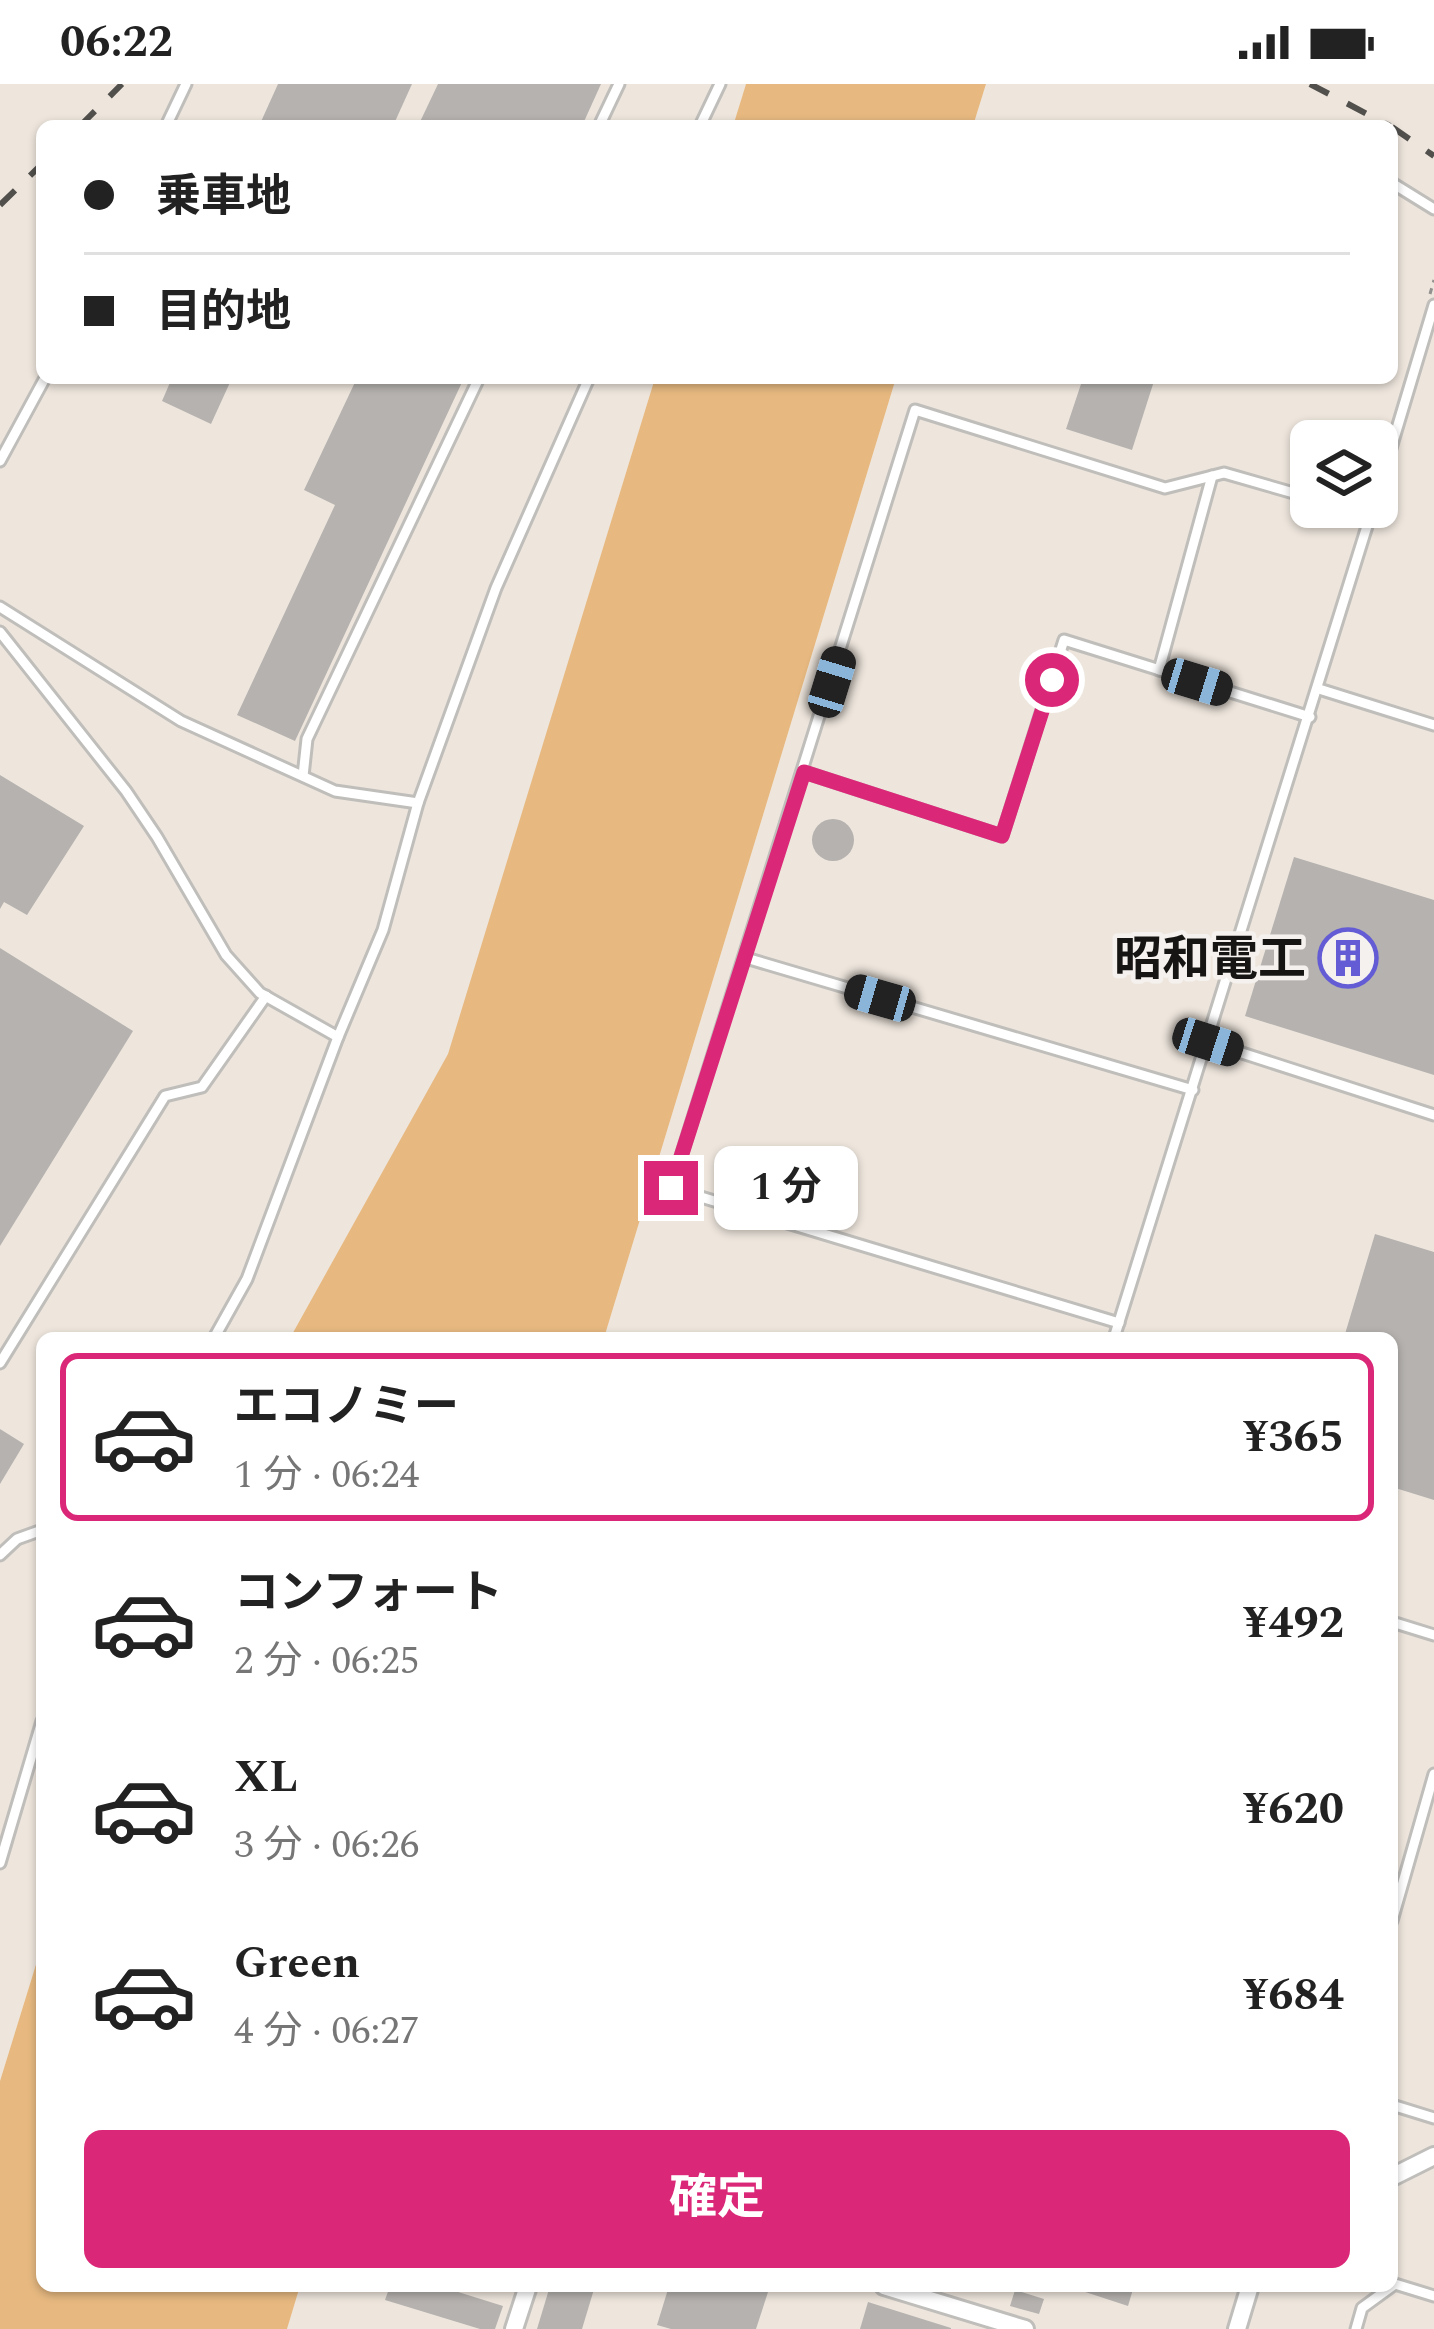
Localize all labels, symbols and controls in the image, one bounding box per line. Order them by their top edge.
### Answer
text: 06:22 [60,8,173,77]
text: 乗車地 [156,163,291,232]
text: 目的地 [156,278,291,347]
map controls [1290,420,1398,528]
button: layers [1290,420,1398,528]
car [804,642,860,722]
route start [1025,653,1079,707]
car [1157,654,1237,710]
place label: 昭和電工 [1114,924,1306,997]
building icon: 昭和電工 [1317,927,1379,989]
car [840,971,920,1025]
car [1168,1014,1248,1070]
callout: 1 分 [713,1146,857,1230]
text: 1 分 [751,1158,821,1217]
route end [644,1161,698,1215]
text: エコノミー [234,1373,459,1442]
icon: car [90,1383,198,1491]
text: ¥365 [1243,1403,1344,1472]
text: 1 分 · 06:24 [234,1446,419,1505]
text: コンフォート [234,1559,503,1628]
icon: car [90,1569,198,1677]
text: ¥492 [1243,1589,1344,1658]
text: 2 分 · 06:25 [234,1632,419,1691]
text: XL [234,1743,298,1812]
icon: car [90,1755,198,1863]
text: ¥620 [1243,1775,1344,1844]
text: 3 分 · 06:26 [234,1816,419,1875]
text: Green [234,1929,360,1998]
icon: car [90,1941,198,2049]
text: ¥684 [1243,1961,1344,2030]
text: 4 分 · 06:27 [234,2002,419,2061]
button: 確定 [84,2130,1350,2268]

